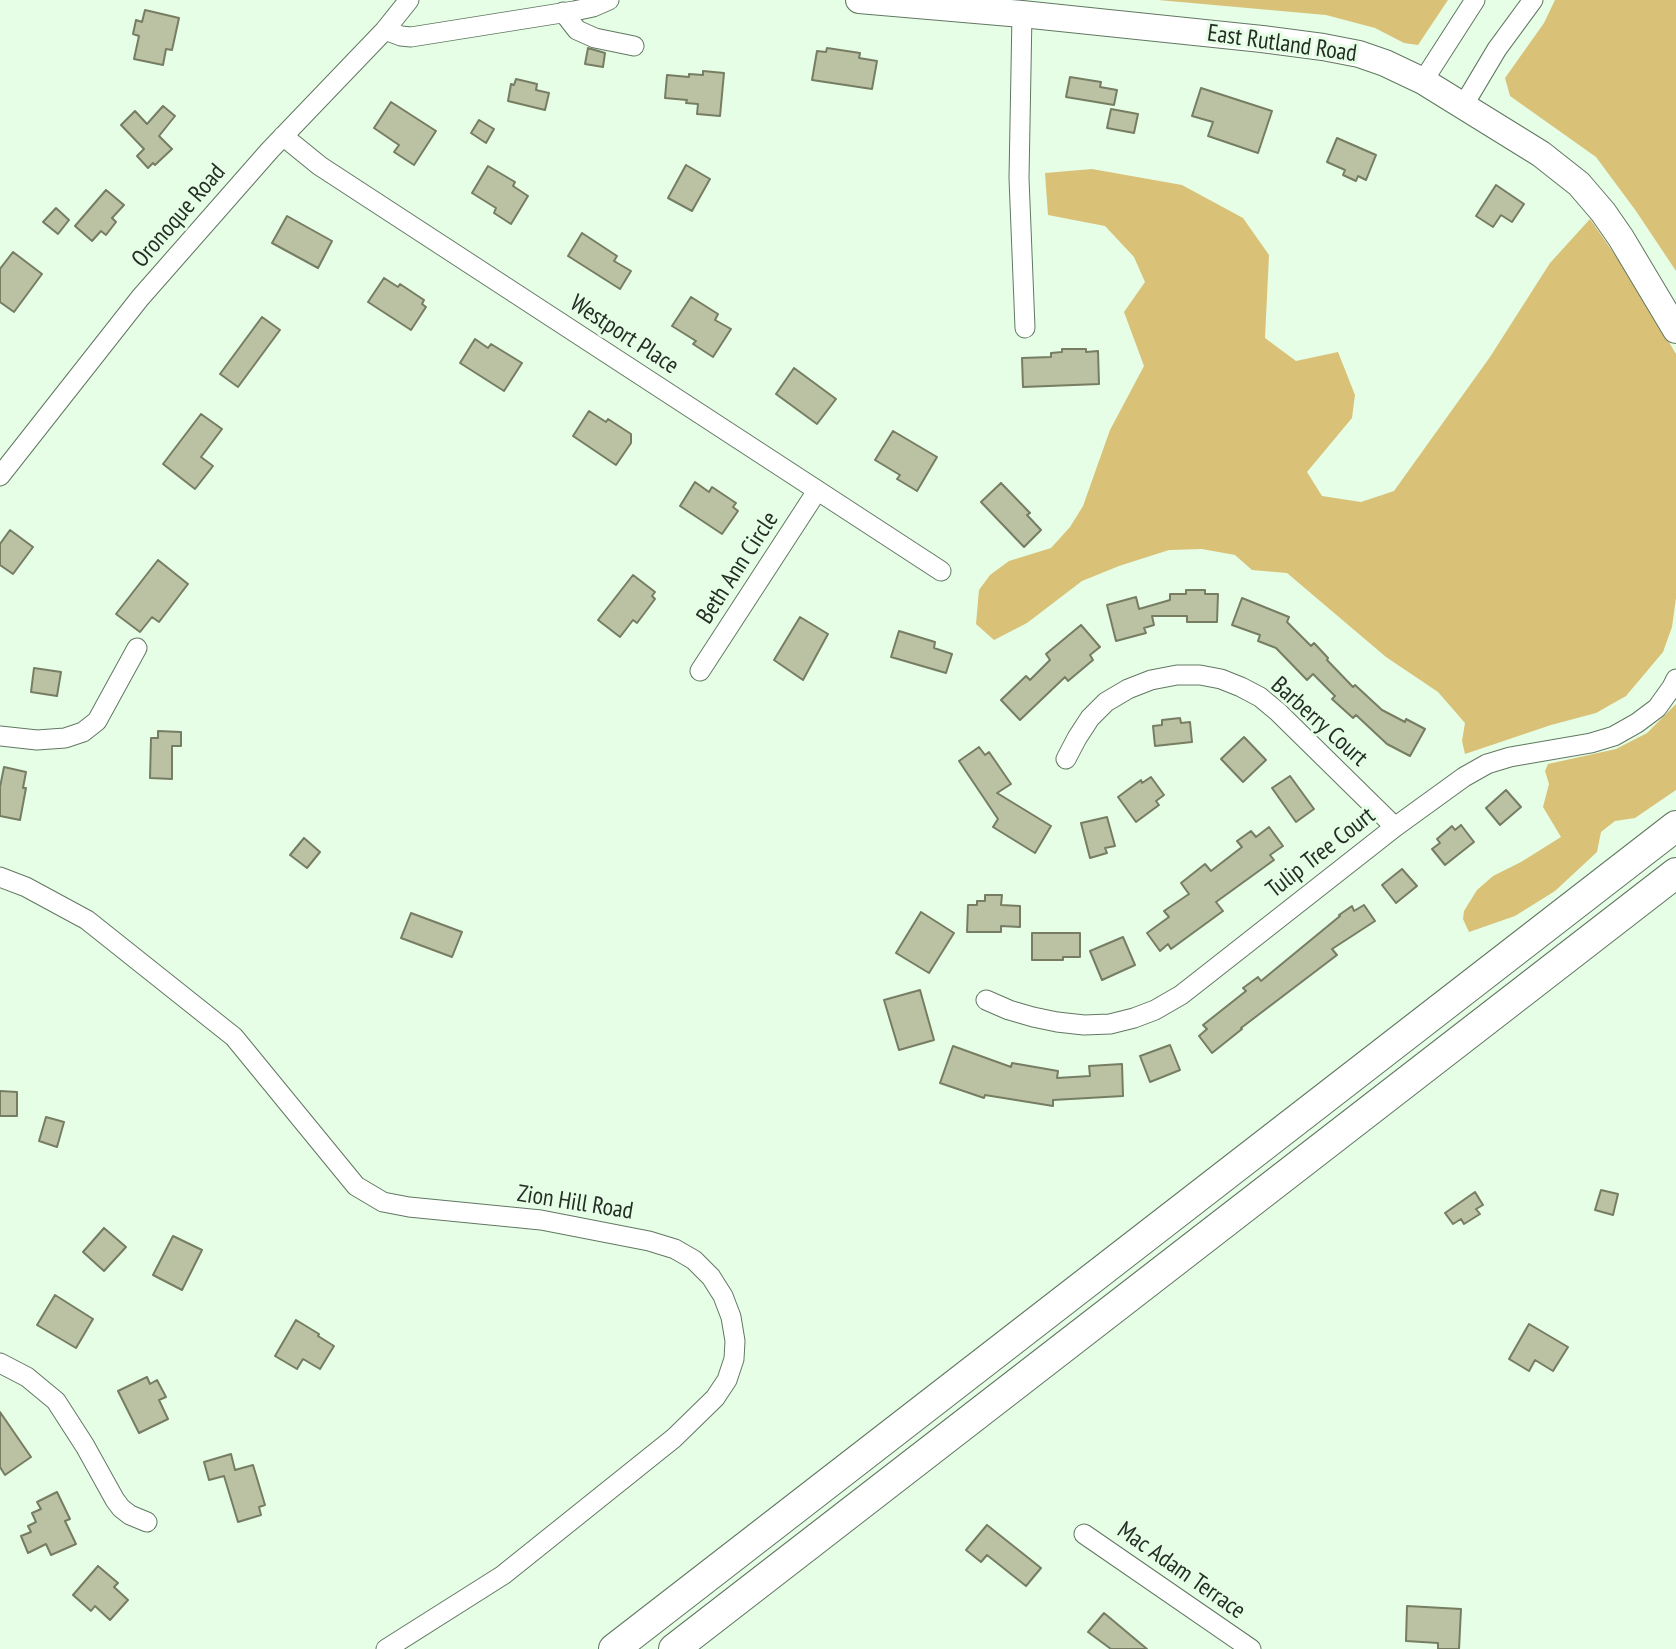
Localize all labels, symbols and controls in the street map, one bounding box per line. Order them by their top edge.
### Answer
street label: East Rutland Road [1206,19,1358,69]
street label: Oronoque Road [126,158,232,274]
street label: Westport Place [564,289,684,381]
street label: Beth Ann Circle [691,507,785,629]
street label: Barberry Court [1265,671,1373,773]
street label: Tulip Tree Court [1261,802,1381,904]
street label: Zion Hill Road [515,1180,635,1226]
street label: Mac Adam Terrace [1111,1516,1251,1626]

